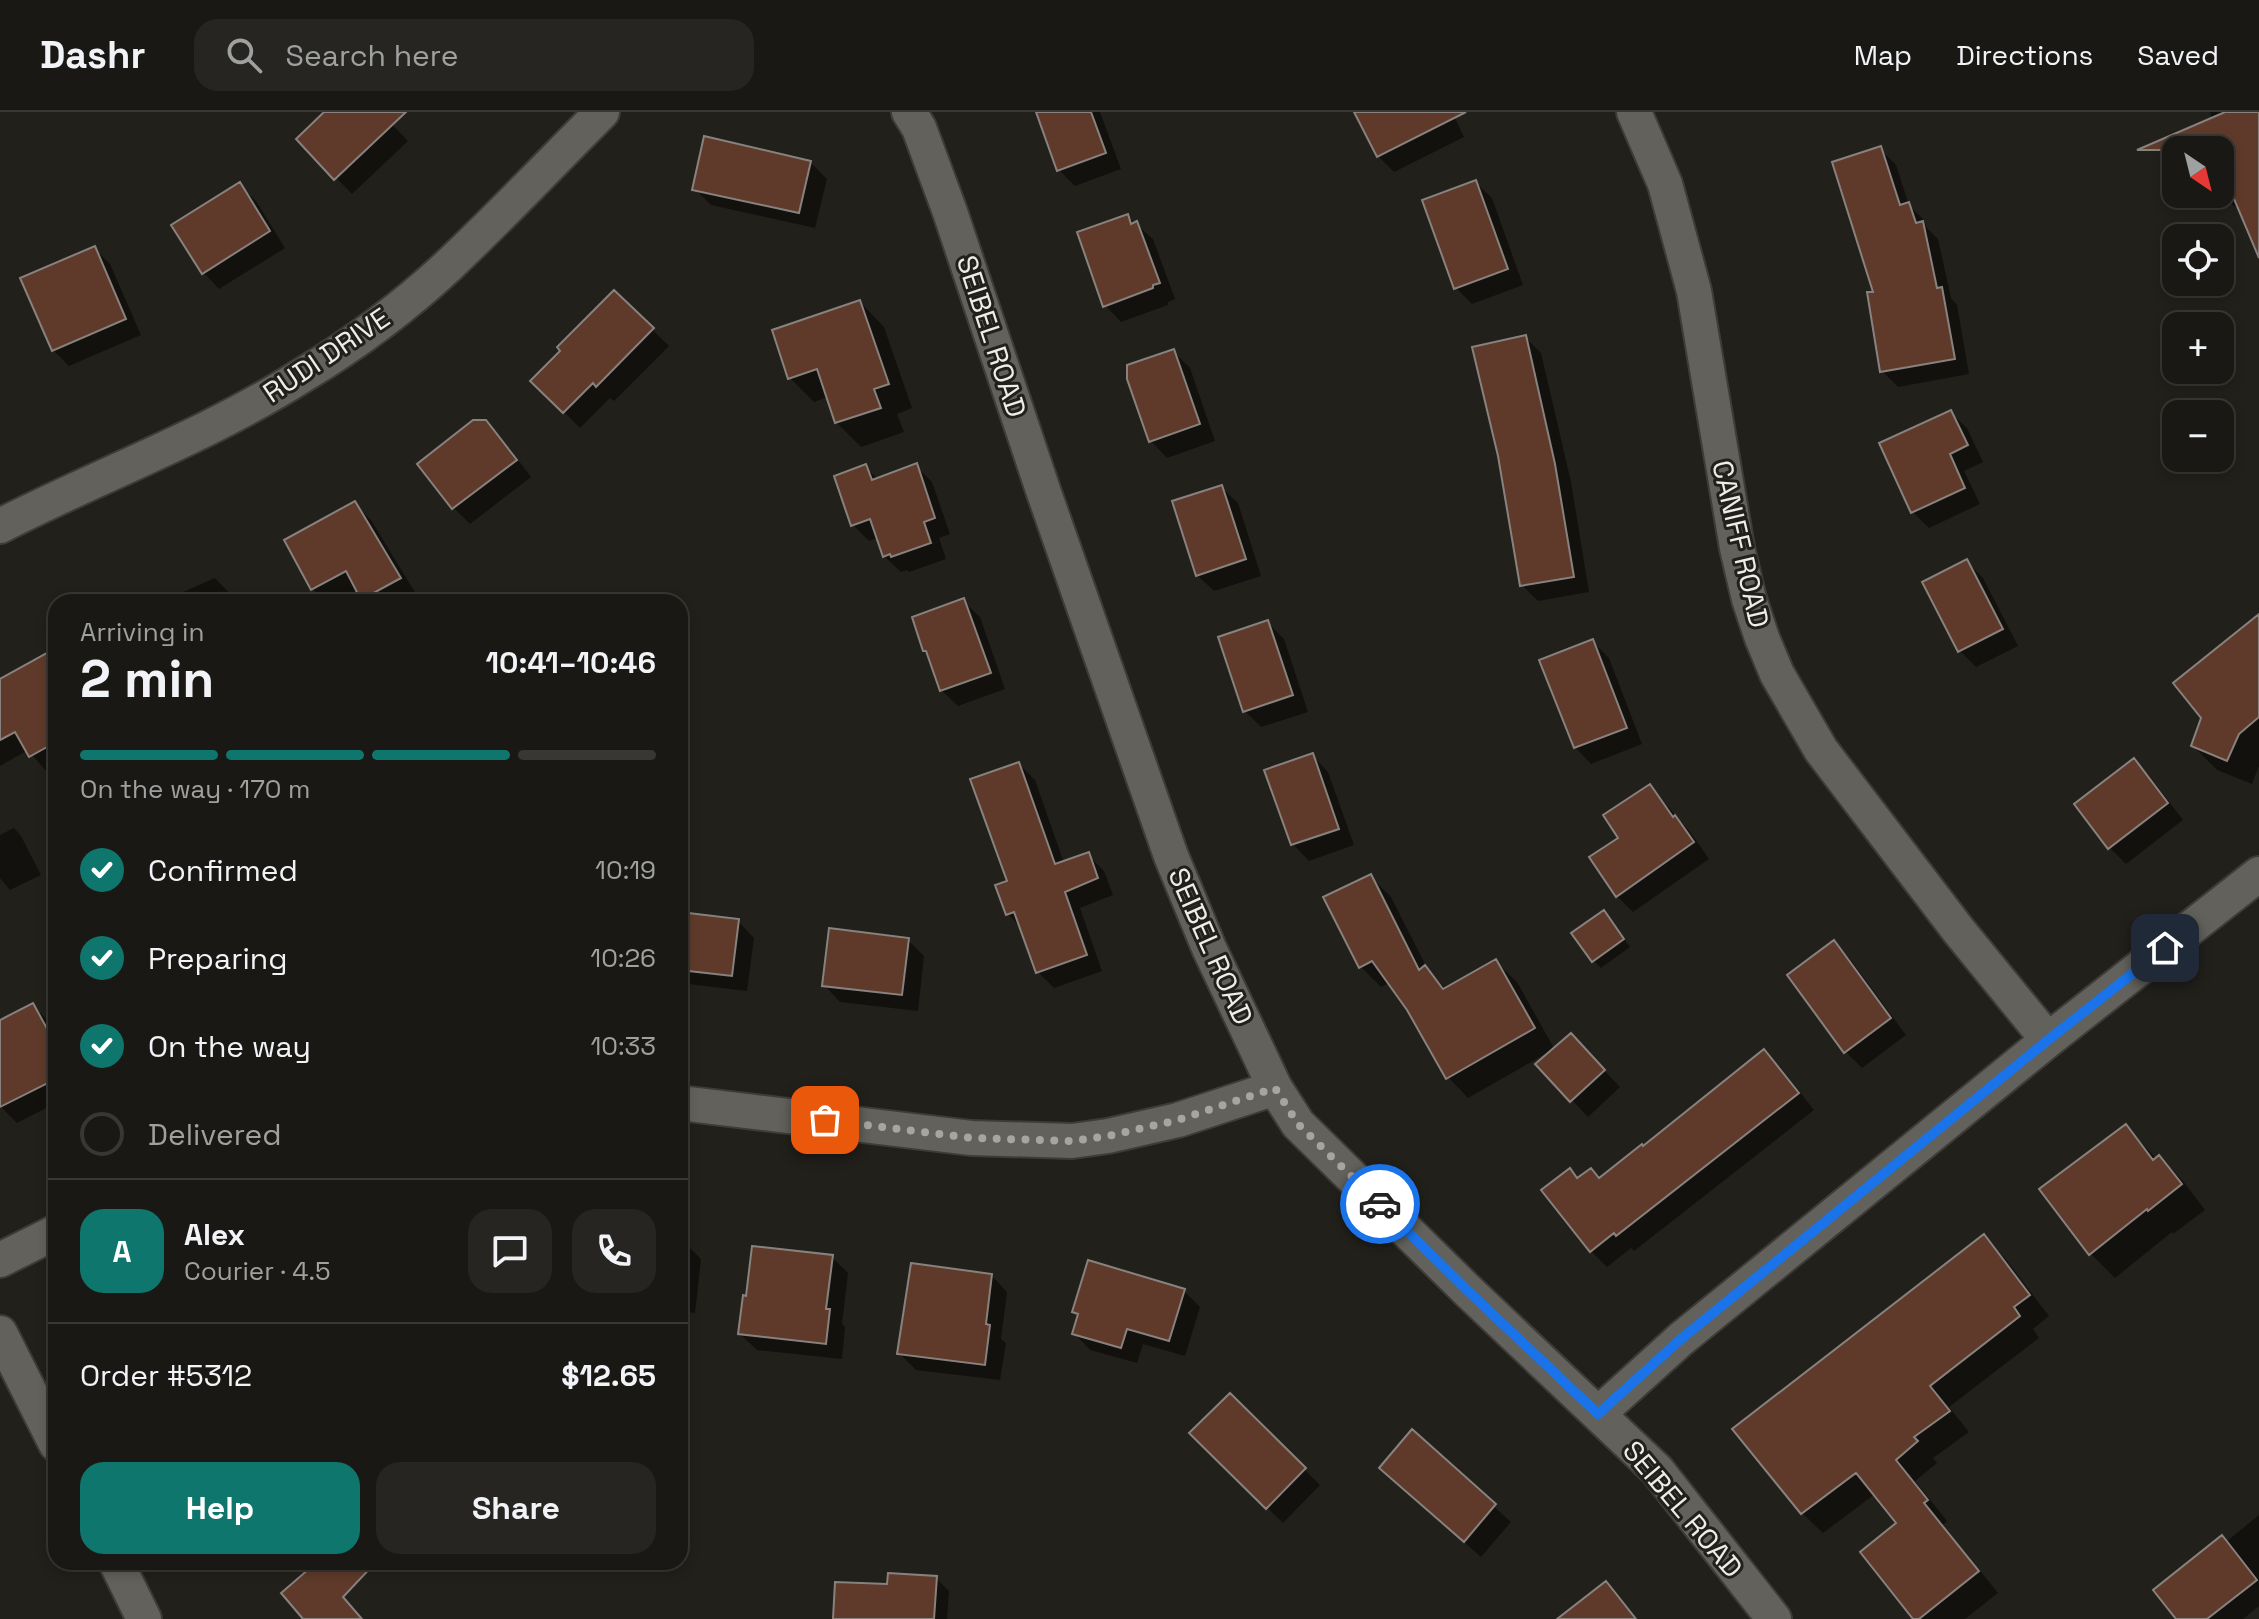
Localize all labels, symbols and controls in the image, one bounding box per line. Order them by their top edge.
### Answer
search box [194,19,754,91]
text: Dashr [40,31,146,79]
icon: search [222,33,266,77]
text: Search here [286,36,458,75]
text: Map [1854,37,1912,73]
text: Directions [1956,37,2093,73]
text: Saved [2137,37,2219,73]
north arrow [2162,136,2234,208]
map controls [2162,136,2234,472]
button: locate [2162,224,2234,296]
street label: SEIBEL ROAD [949,250,1035,422]
street label: RUDI DRIVE [256,300,396,410]
button: + [2162,312,2234,384]
button: − [2162,400,2234,472]
street label: CANIFF ROAD [1704,457,1778,631]
text: Arriving in [80,615,204,649]
text: 10:41–10:46 [485,643,656,682]
text: 2 min [80,646,214,712]
text: On the way · 170 m [80,772,310,806]
icon: check [80,848,124,892]
text: Confirmed [148,851,298,890]
text: 10:19 [595,853,656,887]
street label: SEIBEL ROAD [1160,862,1262,1030]
pin [2131,914,2199,982]
icon: home [2143,926,2187,970]
icon: check [80,936,124,980]
text: Preparing [148,939,287,978]
text: 10:26 [590,941,656,975]
icon: check [80,1024,124,1068]
text: On the way [148,1027,311,1066]
text: 10:33 [590,1029,656,1063]
pin [791,1086,859,1154]
icon: bag [803,1098,847,1142]
text: Delivered [148,1115,282,1154]
courier [1340,1164,1420,1244]
icon: car [1358,1182,1402,1226]
button: chat [468,1209,552,1293]
button: phone [572,1209,656,1293]
text: Alex [184,1215,245,1254]
text: A [112,1232,132,1271]
text: Courier · 4.5 [184,1254,331,1288]
text: Order #5312 [80,1356,252,1395]
text: $12.65 [561,1356,656,1395]
street label: SEIBEL ROAD [1615,1433,1751,1585]
button: Help [80,1462,360,1554]
button: Share [376,1462,656,1554]

